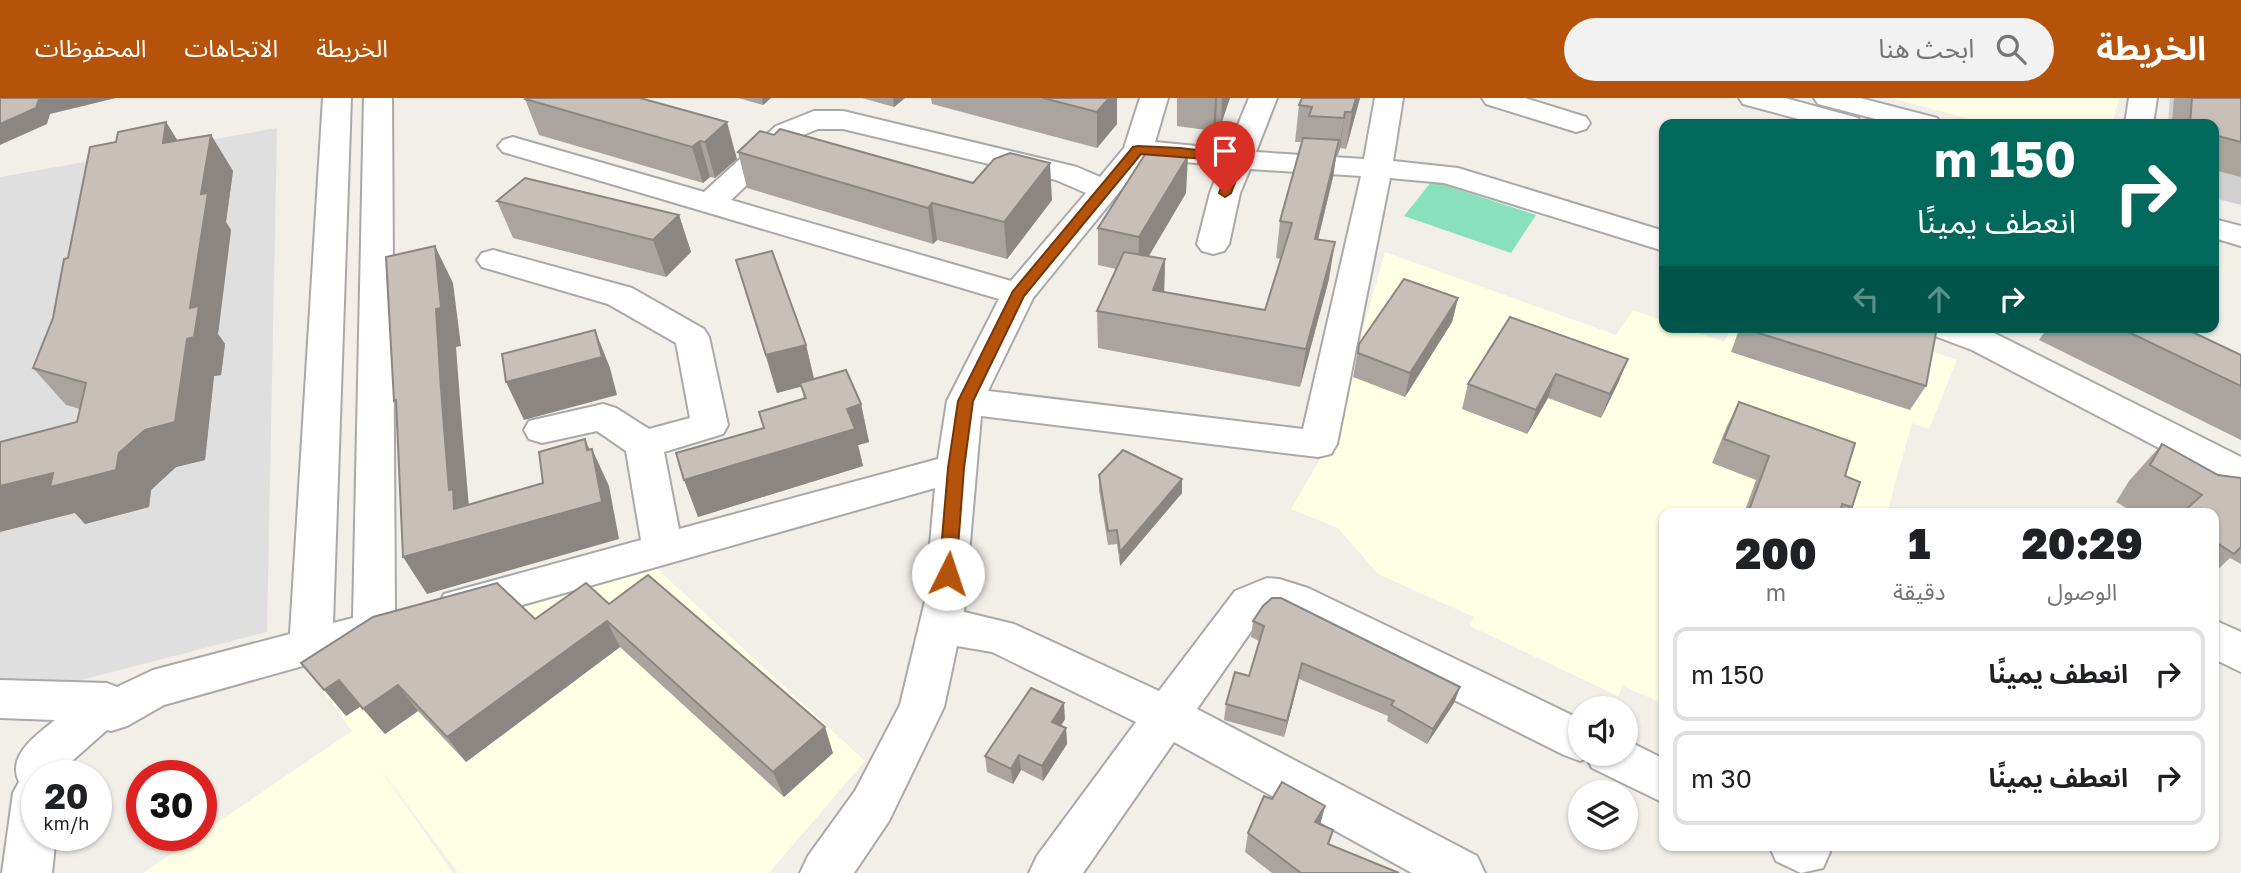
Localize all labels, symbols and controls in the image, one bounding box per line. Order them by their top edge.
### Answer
search box [1564,18,2054,81]
text: الخريطة [2096,28,2206,67]
icon: search [1992,30,2030,68]
text: المحفوظات [35,33,146,62]
text: الاتجاهات [184,33,278,62]
text: الخريطة [316,33,388,62]
text: ابحث هنا [1878,33,1974,64]
pin [1195,121,1255,193]
text: 150 m [1934,129,2076,188]
icon: arrive [1206,132,1244,170]
icon: right [2100,147,2191,238]
text: انعطف يمينًا [1917,202,2076,240]
icon: left [1847,280,1885,318]
icon: ahead [1920,280,1958,318]
icon: right [1993,280,2031,318]
text: 1 [1908,518,1930,568]
text: 20:29 [2022,518,2143,568]
text: 200 [1735,528,1817,578]
position arrow [911,537,985,611]
text: دقيقة [1893,577,1945,605]
text: الوصول [2047,577,2117,605]
text: m [1766,578,1786,606]
icon: right [2149,655,2187,693]
text: انعطف يمينًا [1989,658,2128,689]
text: 150 m [1691,659,1764,690]
map controls [1568,696,1638,850]
button: sound [1568,696,1638,766]
icon: right [2149,759,2187,797]
speed limit sign: 30 [126,760,217,851]
text: انعطف يمينًا [1989,762,2128,793]
text: 30 m [1691,763,1752,794]
text: 20 [44,775,89,817]
button: layers [1568,780,1638,850]
text: km/h [44,812,89,834]

